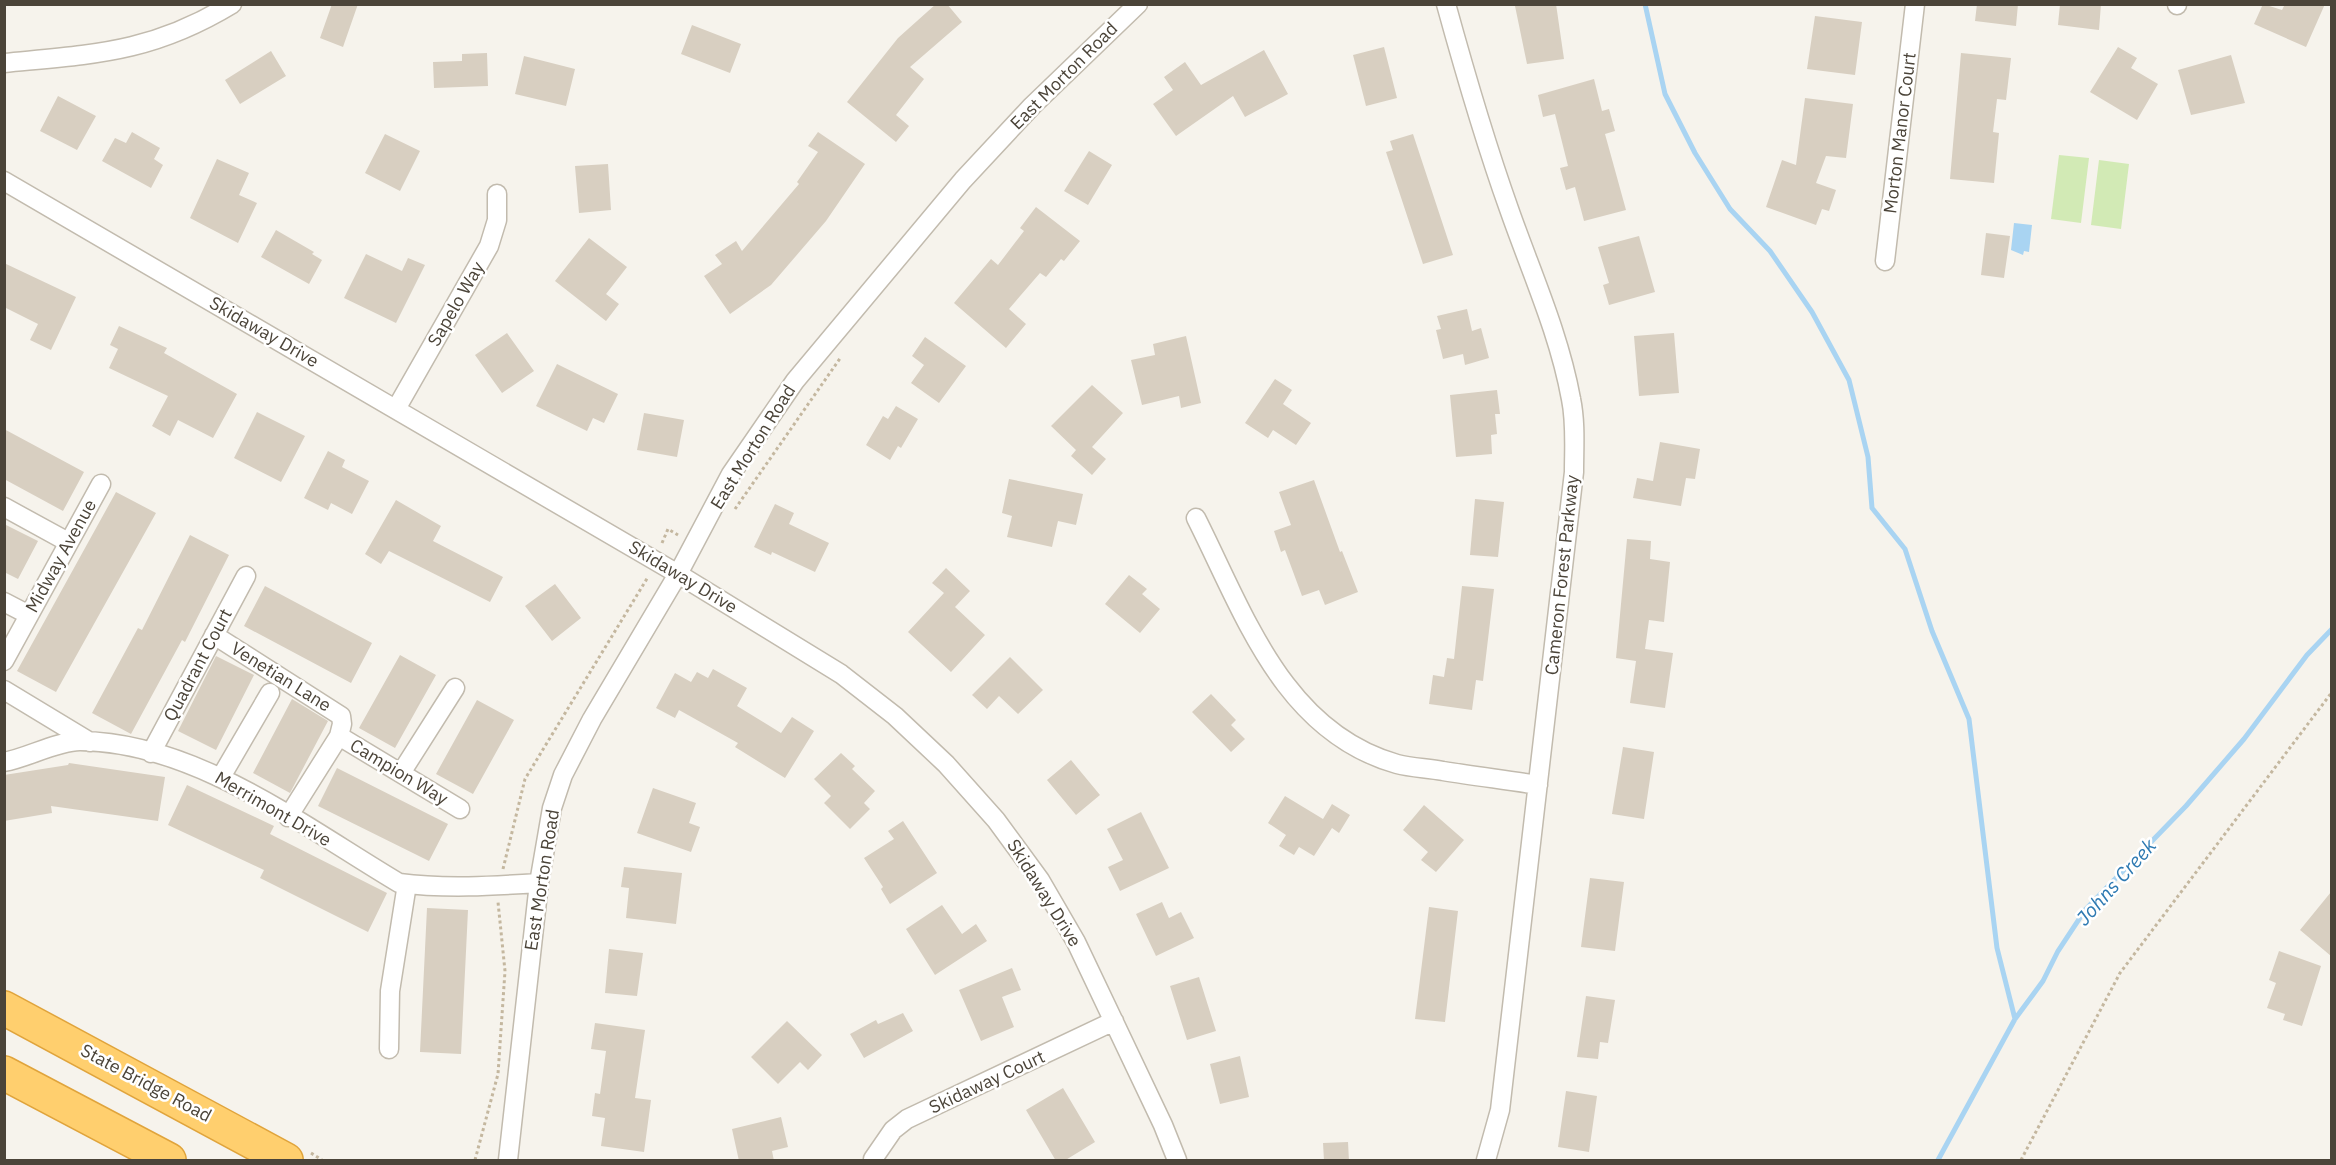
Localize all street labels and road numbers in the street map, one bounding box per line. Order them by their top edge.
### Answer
street label: East Morton Road [1005,17,1122,134]
street label: Morton Manor Court [1878,51,1921,215]
street label: Sapelo Way [422,257,489,350]
street label: Skidaway Drive [205,291,323,372]
street label: East Morton Road [705,380,800,513]
street label: Cameron Forest Parkway [1540,474,1583,676]
street label: Midway Avenue [20,495,101,616]
street label: Skidaway Drive [625,535,742,618]
street label: Quadrant Court [158,604,237,725]
street label: Venetian Lane [227,637,336,717]
street label: Campion Way [346,733,452,810]
street label: Merrimont Drive [211,766,336,851]
street label: East Morton Road [519,808,564,952]
street label: Skidaway Drive [1002,835,1087,951]
street label: State Bridge Road [77,1038,216,1127]
street label: Skidaway Court [925,1045,1048,1118]

